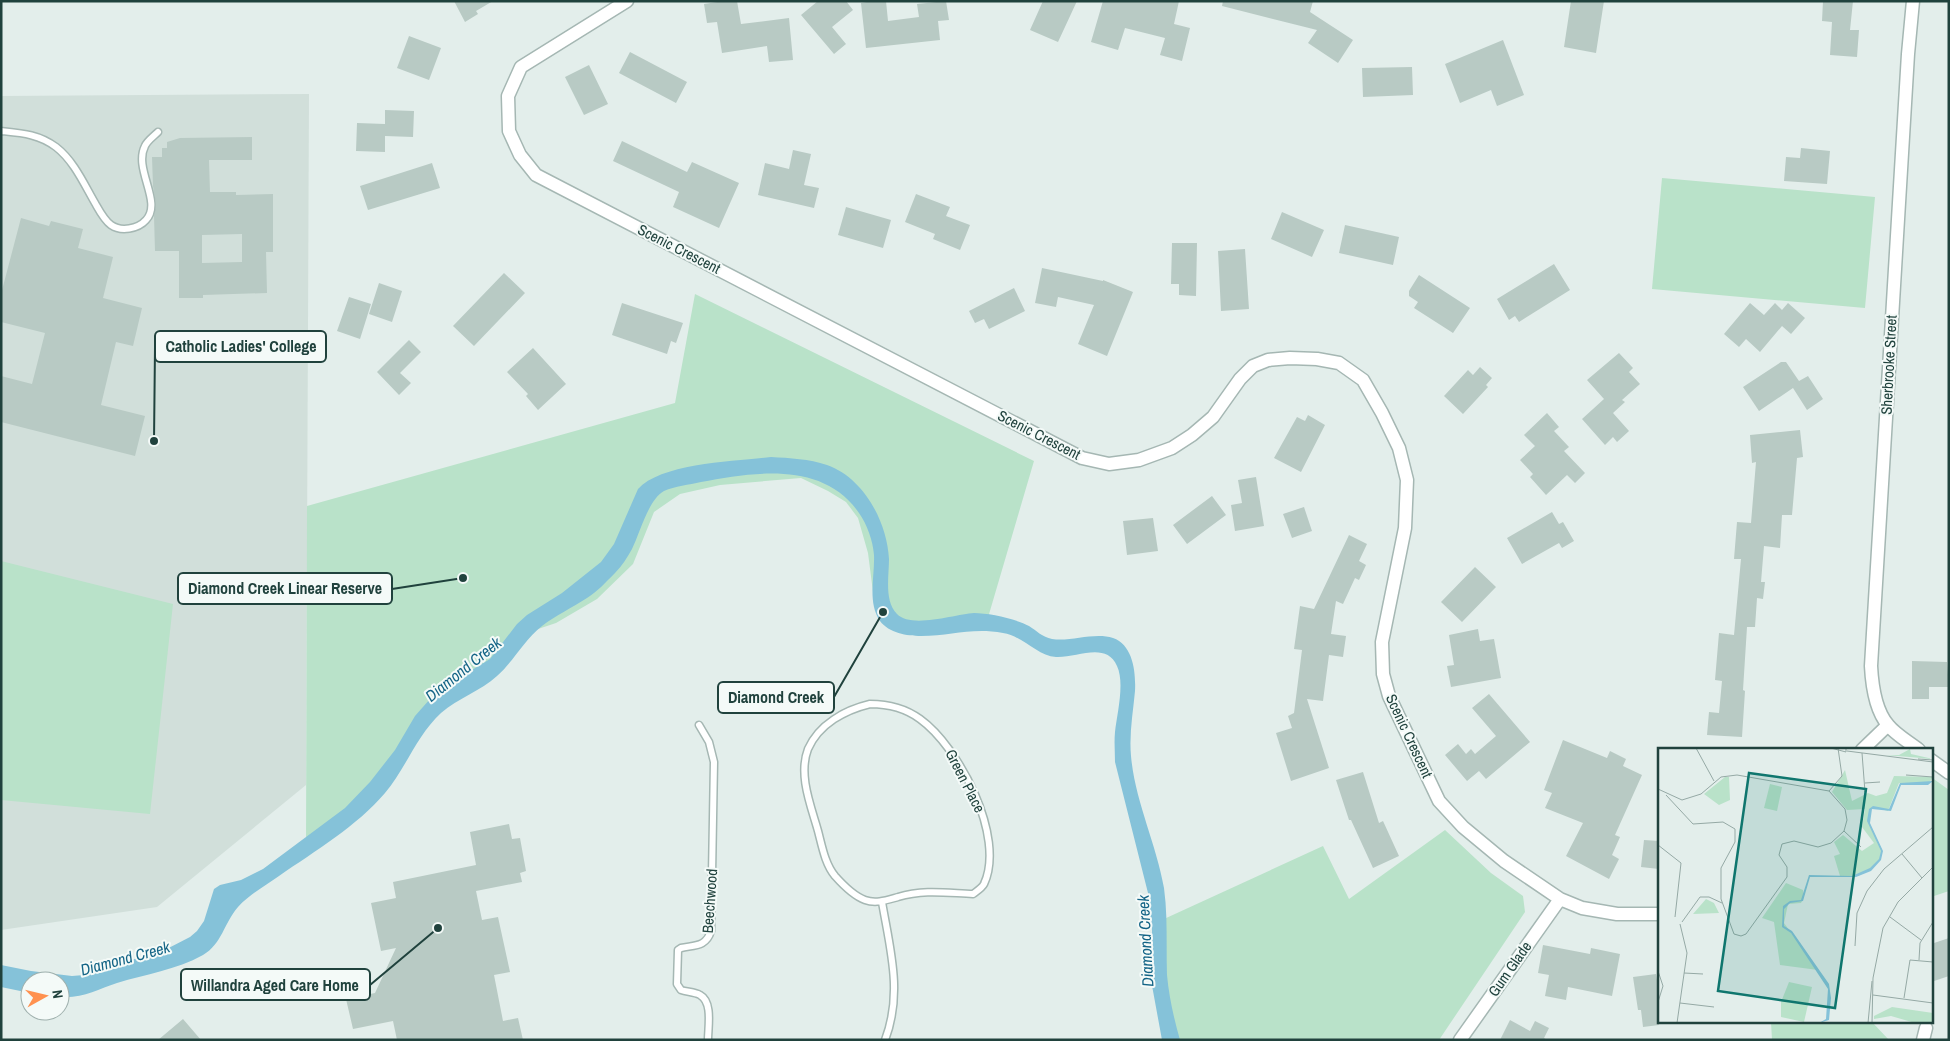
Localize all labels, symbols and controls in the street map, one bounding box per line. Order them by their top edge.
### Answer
street label: Scenic Crescent [634,219,725,279]
street label: Sherbrooke Street [1875,314,1902,415]
callout: Catholic Ladies' College [155,331,326,362]
text: Catholic Ladies' College [165,335,317,357]
street label: Scenic Crescent [994,405,1085,465]
callout: Diamond Creek Linear Reserve [178,573,392,604]
text: Diamond Creek Linear Reserve [188,577,382,599]
water label: Diamond Creek [420,631,506,706]
callout: Diamond Creek [718,682,834,713]
text: Diamond Creek [728,686,825,708]
street label: Scenic Crescent [1381,690,1438,782]
street label: Green Place [941,746,990,816]
inset map [1658,748,1932,1024]
street label: Beechwood [697,868,722,934]
water label: Diamond Creek [1132,894,1158,987]
water label: Diamond Creek [78,935,173,981]
street label: Gum Glade [1483,937,1536,1001]
callout: Willandra Aged Care Home [181,969,370,1000]
north arrow [20,971,70,1021]
text: Willandra Aged Care Home [191,974,359,996]
text: N [48,989,67,1000]

